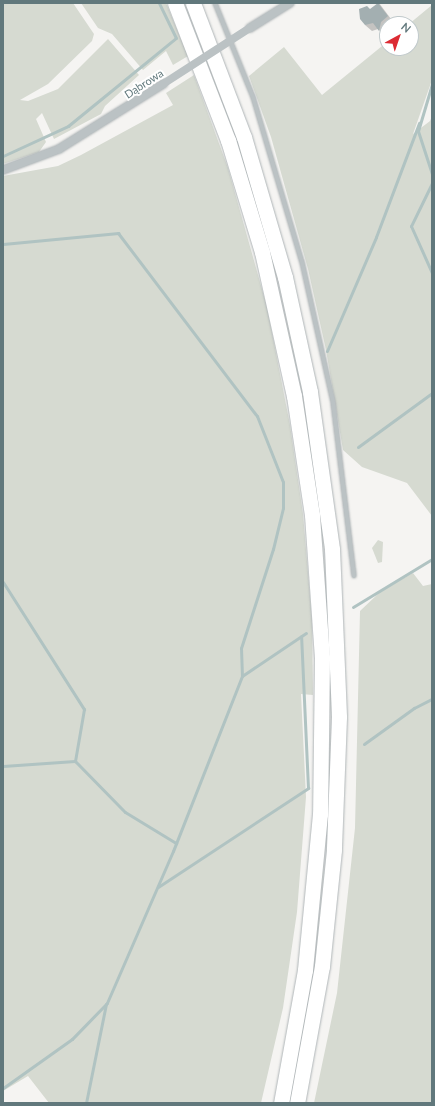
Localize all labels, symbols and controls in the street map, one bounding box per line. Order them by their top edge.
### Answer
north arrow [379,16,419,56]
text: N [399,19,414,35]
street label: Dąbrowa [122,67,166,101]

